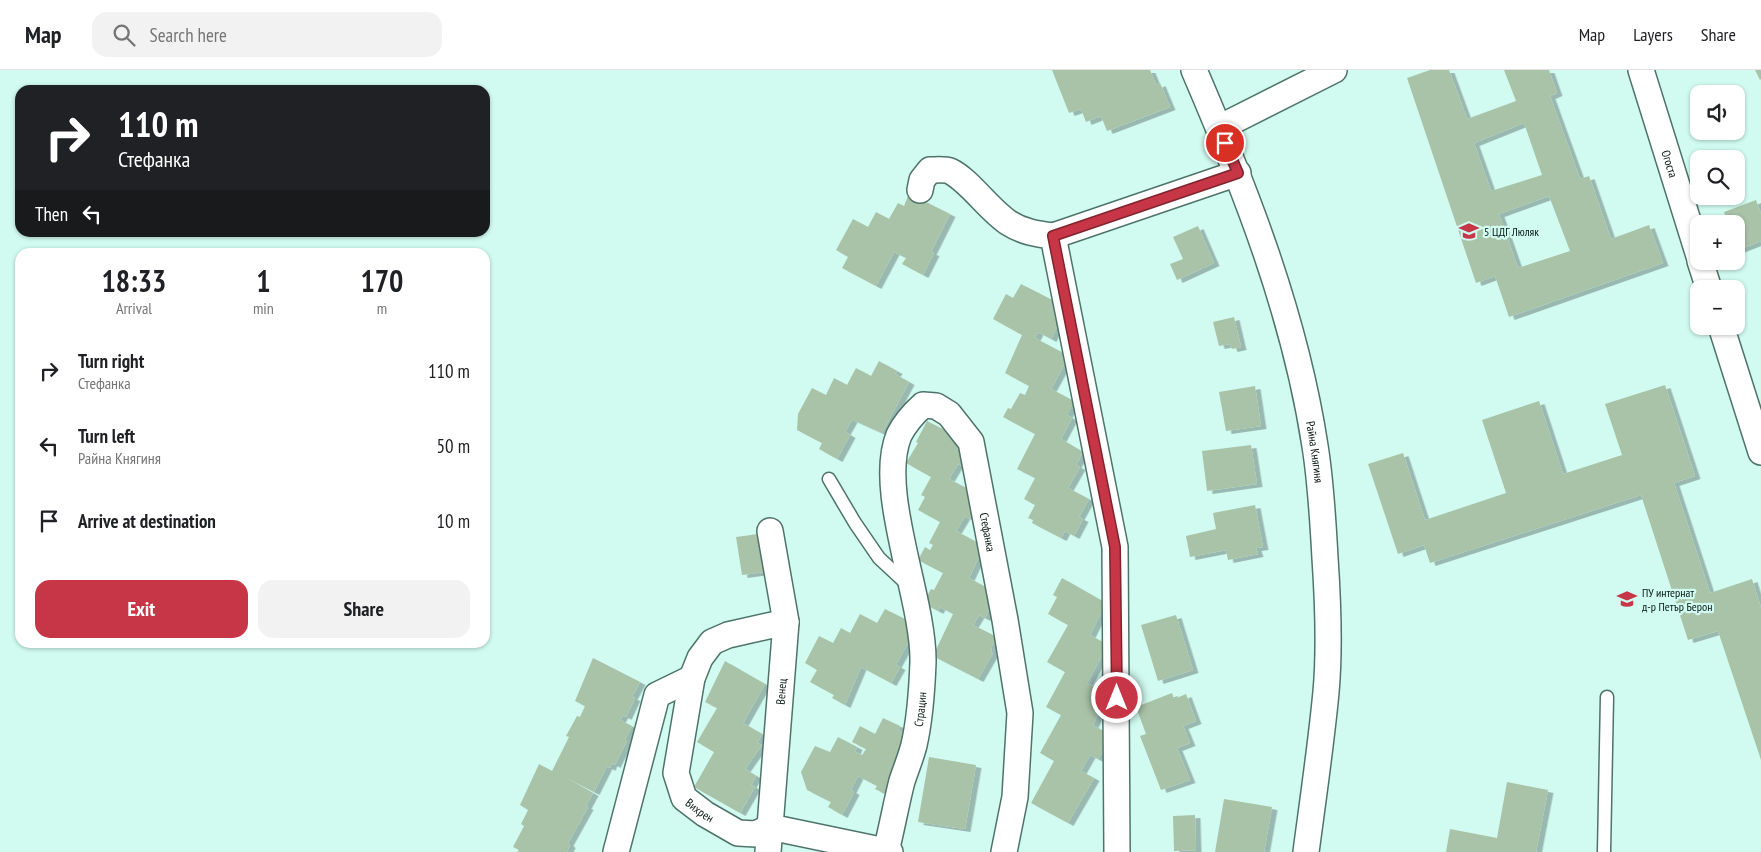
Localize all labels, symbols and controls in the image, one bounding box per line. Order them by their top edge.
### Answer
search box [92,12,442,57]
text: Map [25,19,62,50]
icon: search [110,21,138,49]
text: Search here [150,23,227,47]
text: Map [1579,23,1605,46]
text: Layers [1633,23,1673,46]
text: Share [1701,23,1736,46]
map controls [1690,85,1745,335]
button: sound [1690,85,1745,140]
text: 110 m [118,101,199,147]
icon: right [35,105,100,170]
pin [1204,122,1246,164]
icon: arrive [1211,129,1239,157]
text: Стефанка [118,145,190,173]
street label: Огоста [1659,148,1682,179]
button: search [1690,150,1745,205]
icon: left [78,200,106,228]
text: Then [35,202,68,226]
button: + [1690,215,1745,270]
school or university icon: 5 ЦДГ Люляк [1458,220,1480,242]
place label: 5 ЦДГ Люляк [1484,224,1539,239]
text: 18:33 [102,261,166,300]
text: 1 [256,261,271,300]
text: 170 [360,261,403,300]
button: − [1690,280,1745,335]
text: Arrival [116,298,152,318]
text: min [253,298,274,318]
text: m [377,298,387,318]
text: Turn right [78,349,144,373]
icon: right [35,357,63,385]
text: 110 m [428,359,470,383]
text: Стефанка [78,373,131,393]
street label: Райна Княгиня [1303,420,1327,484]
text: Turn left [78,424,135,448]
icon: left [35,432,63,460]
text: 50 m [437,434,470,458]
text: Райна Княгиня [78,448,161,468]
icon: arrive [35,507,63,535]
text: Arrive at destination [78,509,216,533]
text: 10 m [437,509,470,533]
street label: Стефанка [977,511,999,553]
button: Exit [35,580,248,638]
button: Share [258,580,470,638]
place label: ПУ интернат д-р Петър Берон [1642,585,1712,614]
school or university icon: ПУ интернат д-р Петър Берон [1616,588,1638,610]
position arrow [1090,671,1142,723]
street label: Венец [772,677,789,705]
street label: Страцин [910,691,929,728]
street label: Вихрен [683,795,717,825]

